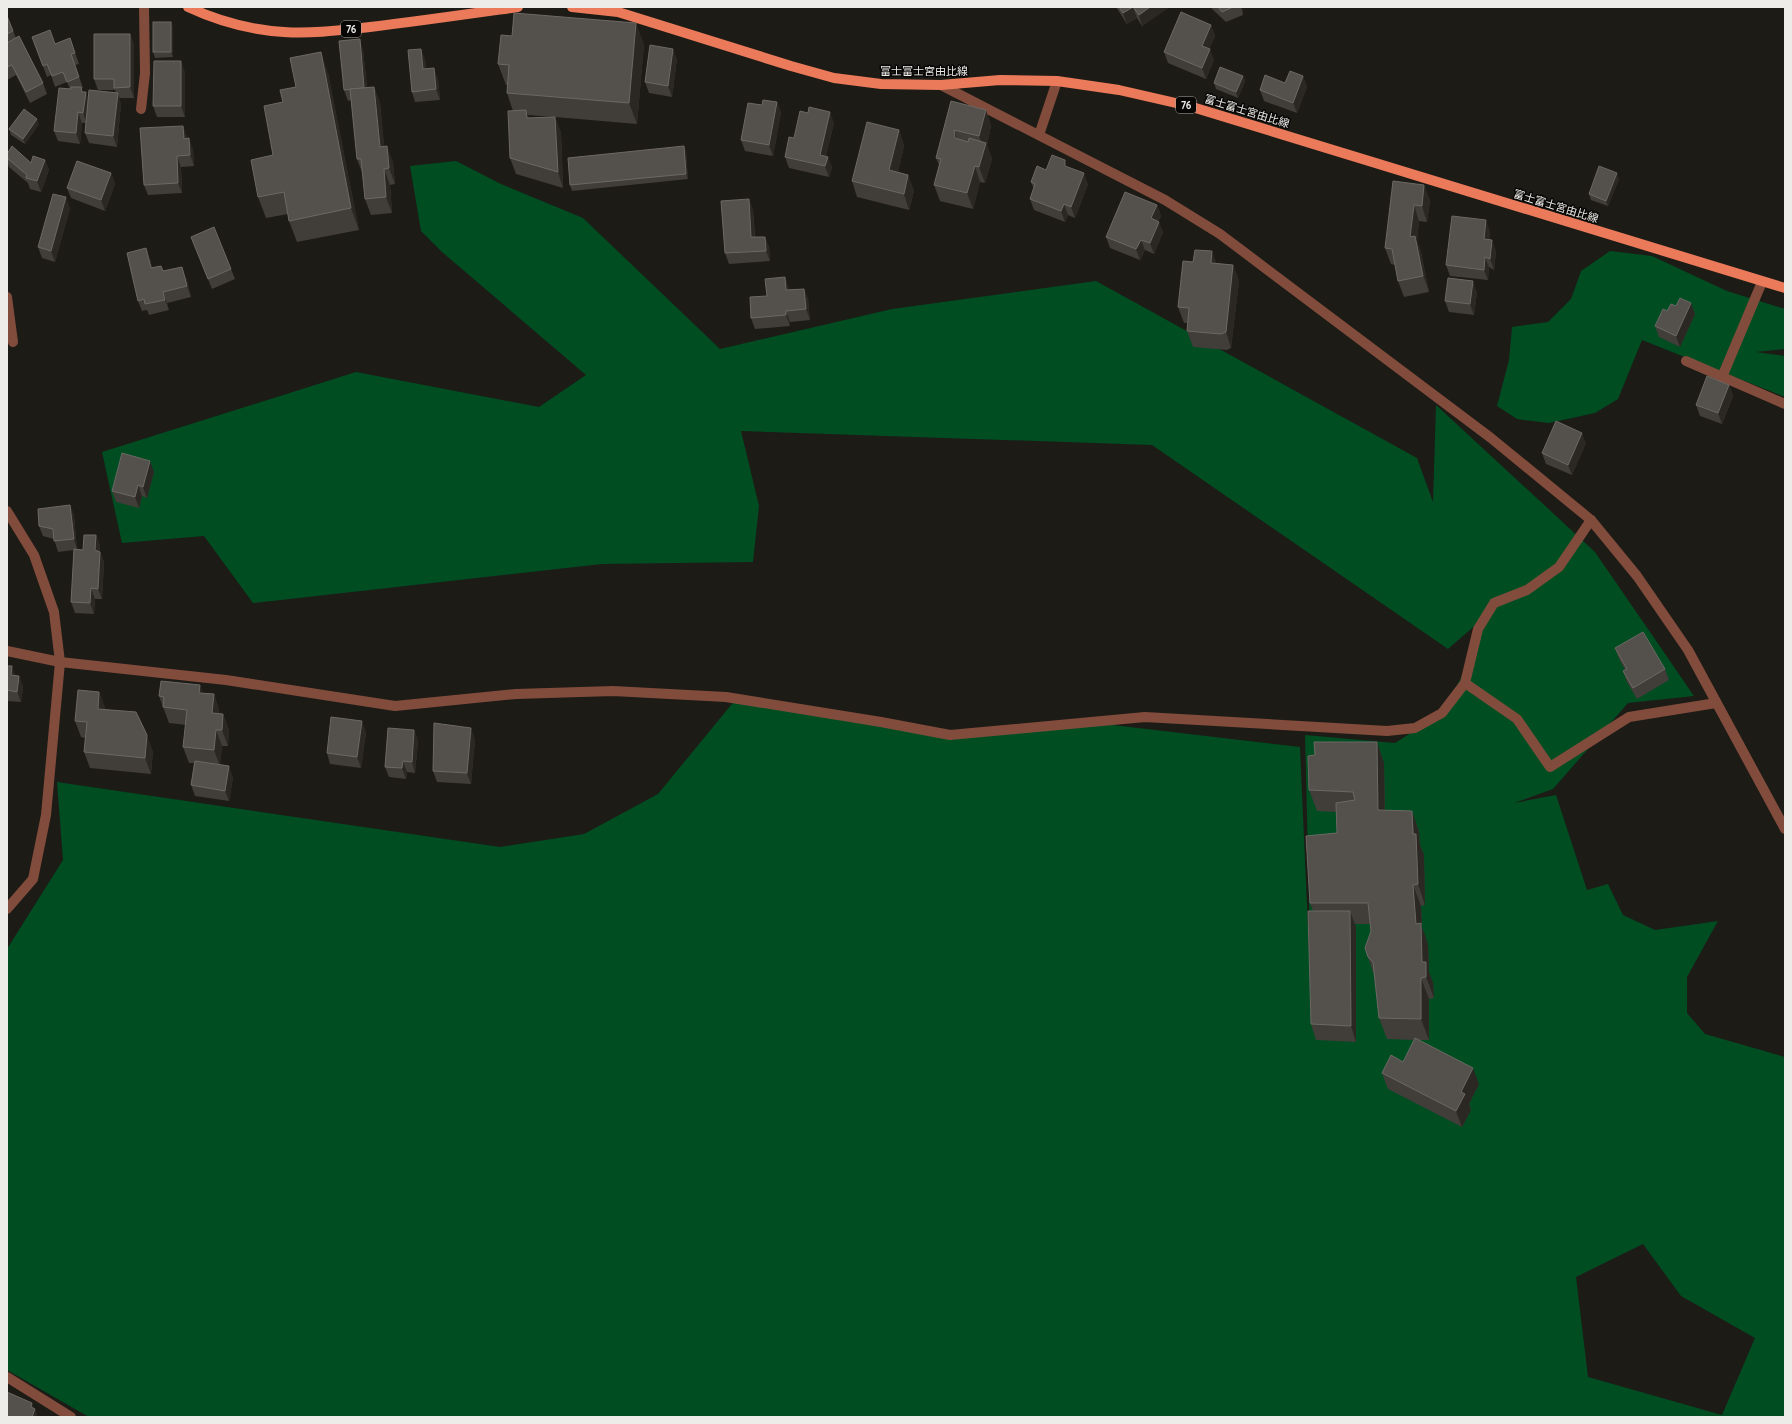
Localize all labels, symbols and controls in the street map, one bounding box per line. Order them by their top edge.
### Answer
road number: 76 [341,21,361,37]
street label: 富士富士宮由比線 [880,64,968,78]
street label: 富士富士宮由比線 [1203,91,1291,131]
road number: 76 [1176,97,1196,113]
street label: 富士富士宮由比線 [1512,186,1600,226]

